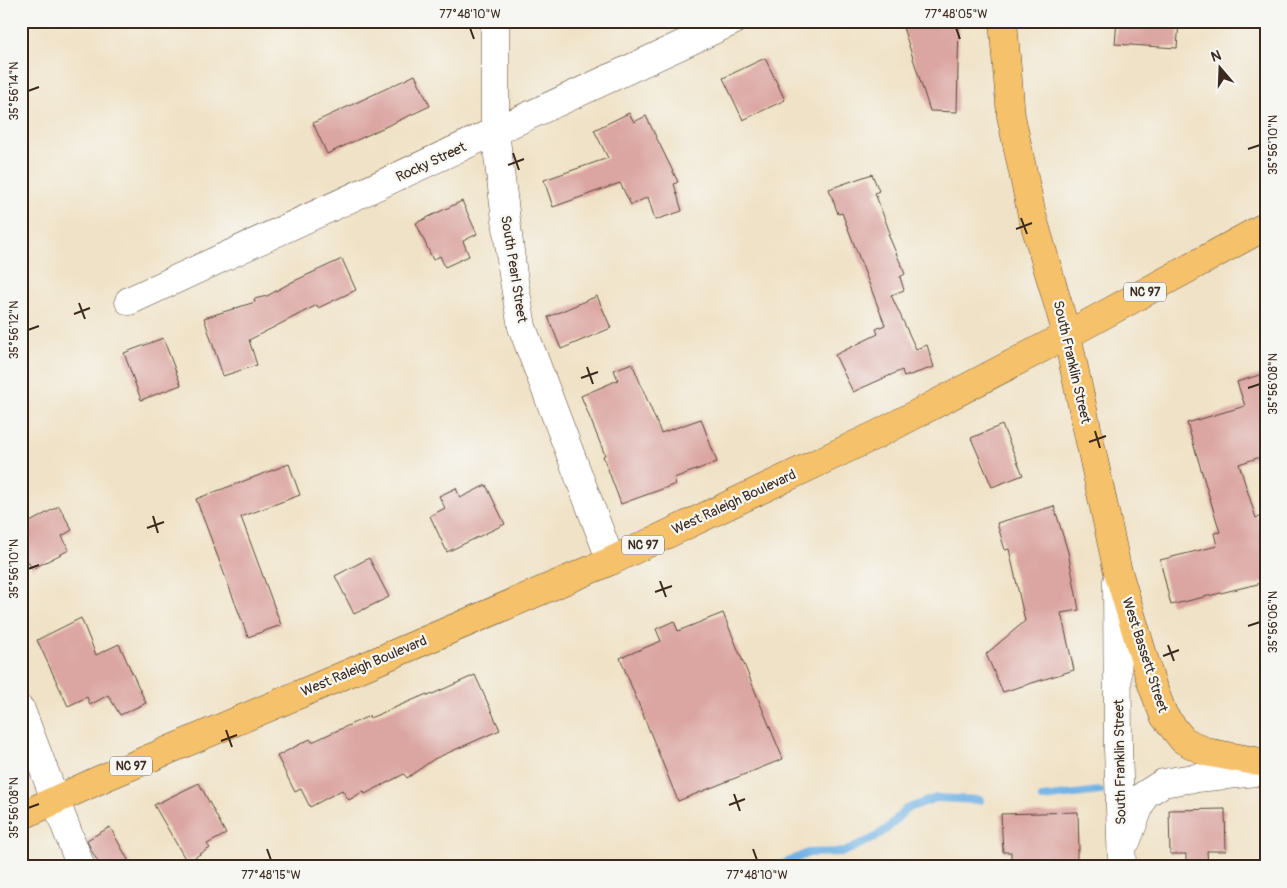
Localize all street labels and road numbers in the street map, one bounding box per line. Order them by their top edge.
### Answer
street label: Rocky Street [393,138,469,186]
street label: South Pearl Street [497,214,531,324]
road number: NC 97 [1124,282,1166,302]
street label: South Franklin Street [1050,299,1095,426]
street label: West Raleigh Boulevard [669,466,799,538]
road number: NC 97 [622,536,664,554]
street label: West Bassett Street [1118,595,1172,715]
street label: West Raleigh Boulevard [299,632,430,700]
street label: South Franklin Street [1110,699,1130,825]
road number: NC 97 [110,756,152,776]

